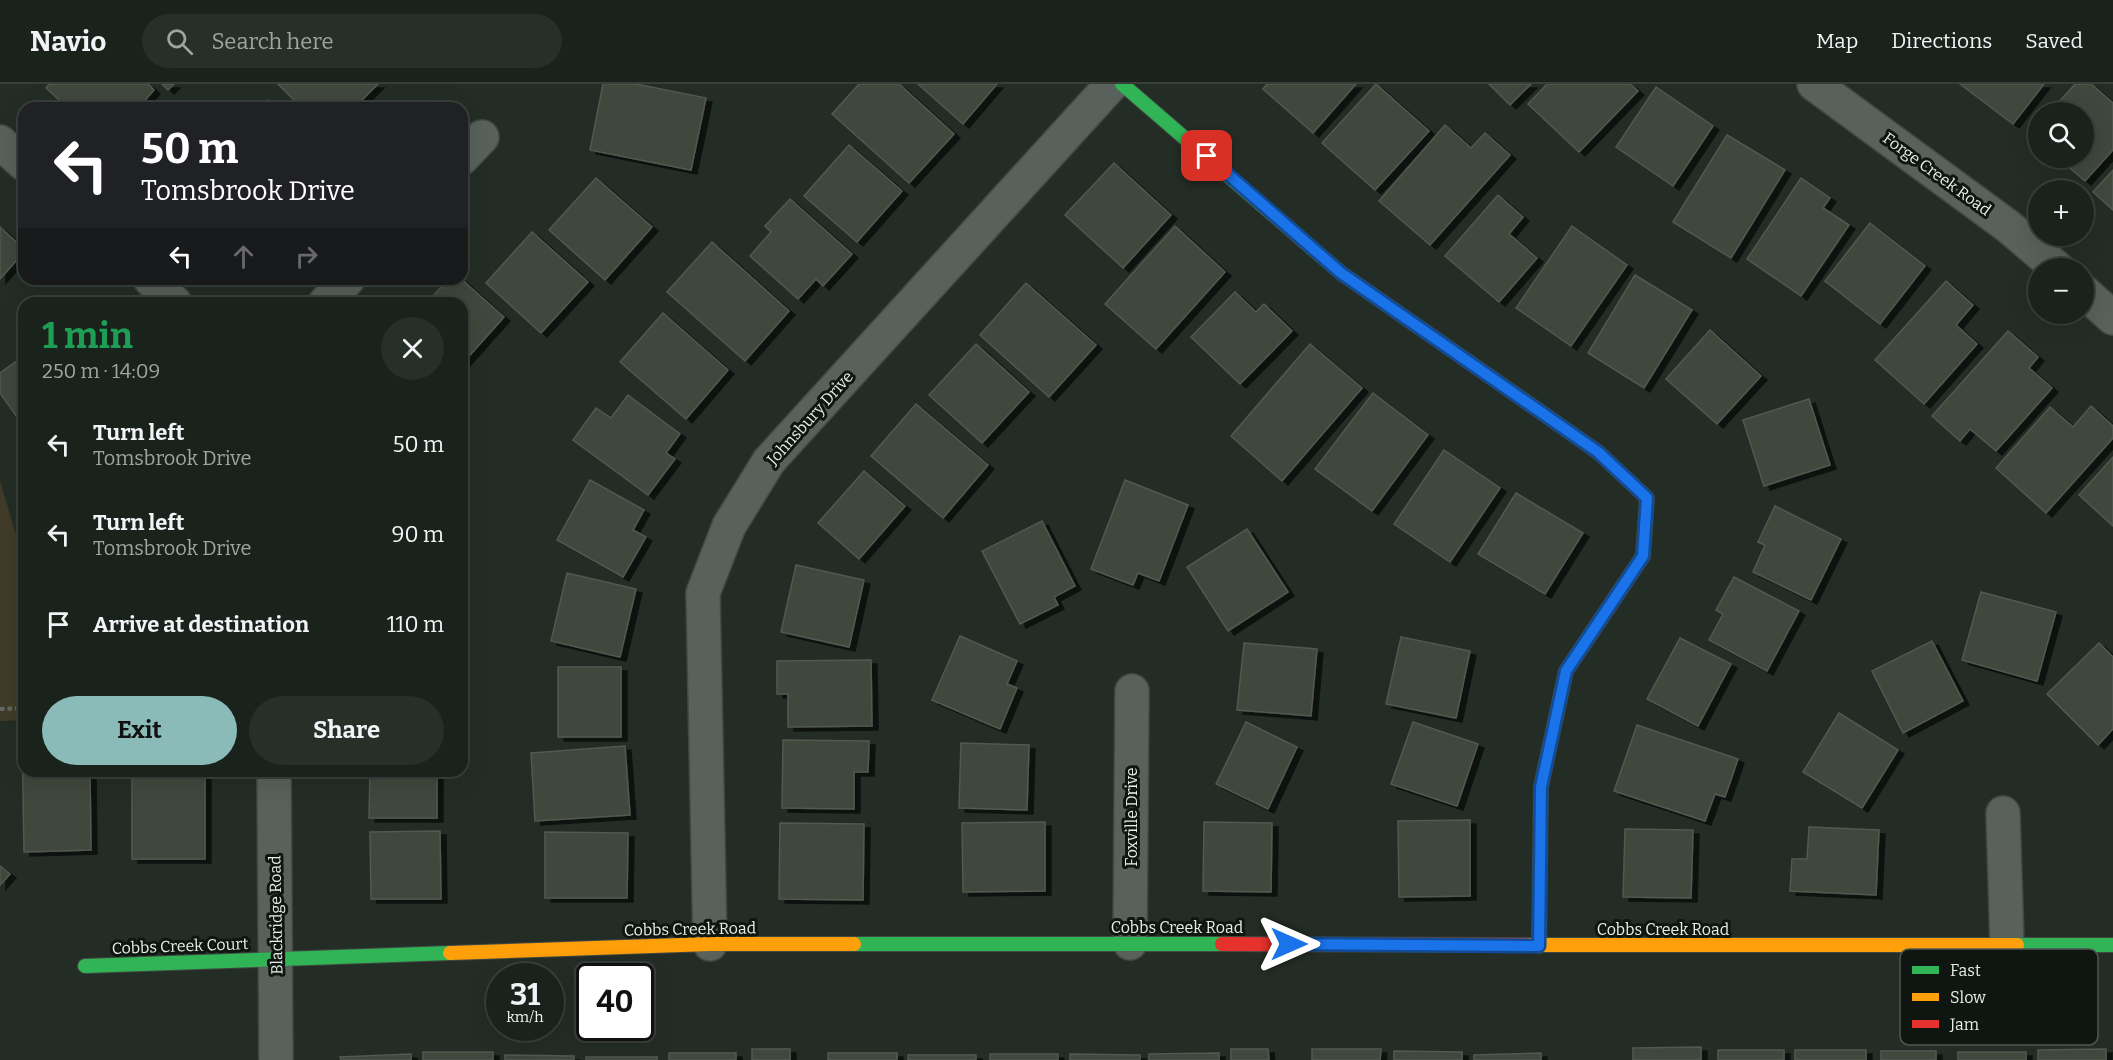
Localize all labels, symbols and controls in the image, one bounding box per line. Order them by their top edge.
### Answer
search box [142,14,562,68]
text: Navio [30,25,106,58]
icon: search [163,25,196,58]
text: Search here [211,28,334,55]
text: Map [1816,28,1858,54]
text: Directions [1891,28,1992,54]
text: Saved [2025,28,2083,54]
map controls [2028,102,2094,324]
button: search [2028,102,2094,168]
text: 50 m [141,124,238,174]
icon: left [42,126,120,204]
street label: Forge Creek Road [1879,128,1995,220]
pin [1181,130,1232,181]
icon: arrive [1190,139,1223,172]
text: Tomsbrook Drive [141,175,355,207]
button: + [2028,180,2094,246]
icon: left [164,240,197,273]
icon: ahead [227,240,260,273]
icon: right [290,240,323,273]
button: − [2028,258,2094,324]
text: 1 min [42,314,133,358]
button: close [381,317,444,380]
text: 250 m · 14:09 [42,359,160,383]
street label: Johnsbury Drive [762,367,857,470]
text: Turn left [93,419,185,446]
icon: left [42,428,75,461]
text: 50 m [393,431,444,458]
text: Tomsbrook Drive [93,446,251,470]
text: Turn left [93,509,185,536]
icon: left [42,518,75,551]
text: 90 m [392,521,444,548]
text: Tomsbrook Drive [93,536,251,560]
icon: arrive [42,608,75,641]
text: Arrive at destination [93,611,309,638]
text: 110 m [387,611,444,638]
button: Exit [42,696,237,765]
button: Share [249,696,444,765]
street label: Foxville Drive [1122,767,1141,867]
street label: Blackridge Road [265,855,287,975]
position arrow [1257,912,1321,976]
street label: Cobbs Creek Road [624,918,757,940]
street label: Cobbs Creek Road [1111,918,1244,937]
street label: Cobbs Creek Road [1597,920,1730,939]
street label: Cobbs Creek Court [111,934,249,958]
legend [1900,949,2098,1045]
text: Fast [1950,961,1981,980]
speed limit sign: 40 [576,963,654,1041]
text: 31 [510,977,540,1013]
text: Slow [1950,988,1986,1007]
text: km/h [506,1008,544,1026]
text: Jam [1949,1015,1979,1034]

